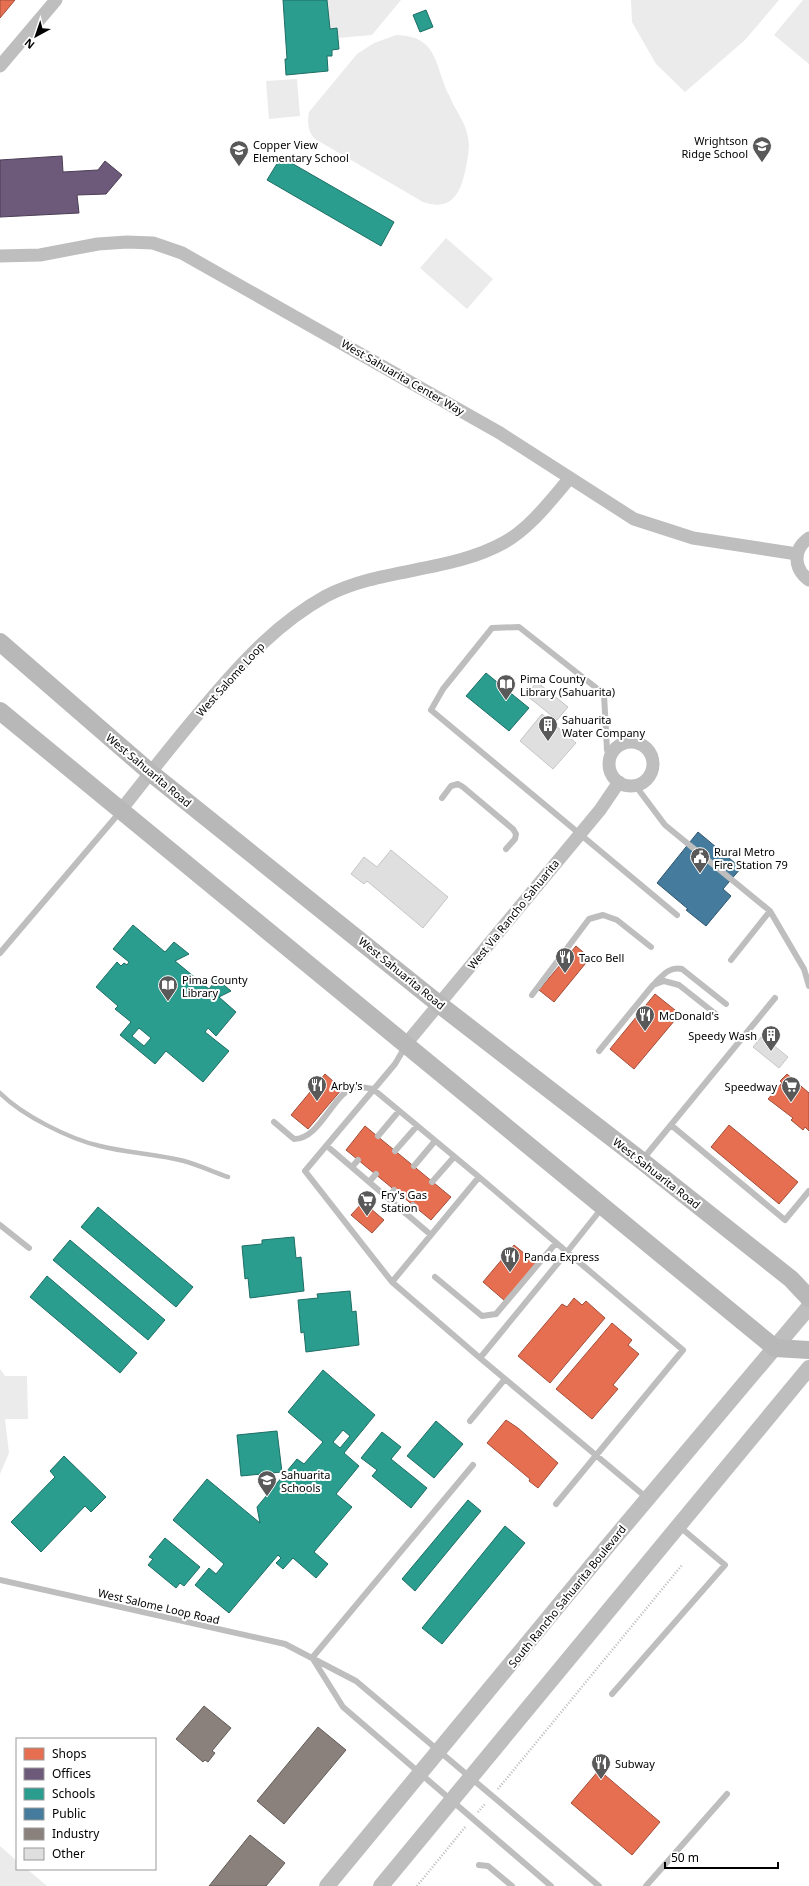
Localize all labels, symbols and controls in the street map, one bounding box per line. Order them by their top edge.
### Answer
north arrow [16,16,56,56]
text: N [21,35,38,53]
place label: Wrightson Ridge School [681,133,748,161]
school or university icon: Wrightson Ridge School [751,135,773,163]
place label: Copper View Elementary School [253,137,349,165]
school or university icon: Copper View Elementary School [228,139,250,167]
street label: West Sahuarita Center Way [339,336,468,419]
street label: West Salome Loop [193,638,268,719]
place label: Pima County Library (Sahuarita) [520,671,615,699]
library icon: Pima County Library (Sahuarita) [495,673,517,701]
place label: Sahuarita Water Company [562,712,645,740]
building icon: Sahuarita Water Company [537,714,559,742]
street label: West Sahuarita Road [103,730,195,810]
place label: Rural Metro Fire Station 79 [714,844,788,872]
public building icon: Rural Metro Fire Station 79 [689,846,711,874]
street label: West Via Rancho Sahuarita [464,856,562,972]
street label: West Sahuarita Road [356,933,448,1013]
restaurant icon: Taco Bell [554,946,576,974]
place label: Taco Bell [579,950,624,965]
place label: Pima County Library [182,972,248,1000]
library icon: Pima County Library [157,974,179,1002]
restaurant icon: McDonald's [634,1004,656,1032]
place label: McDonald's [659,1008,719,1023]
building icon: Speedy Wash [760,1024,782,1052]
place label: Speedy Wash [688,1028,757,1043]
restaurant icon: Arby's [306,1074,328,1102]
supermarket icon: Speedway [780,1075,802,1103]
place label: Arby's [331,1078,363,1093]
place label: Speedway [725,1079,777,1094]
street label: West Sahuarita Road [610,1134,704,1212]
place label: Fry's Gas Station [381,1187,427,1215]
supermarket icon: Fry's Gas Station [356,1189,378,1217]
restaurant icon: Panda Express [499,1245,521,1273]
place label: Panda Express [524,1249,599,1264]
place label: Sahuarita Schools [281,1467,331,1495]
school or university icon: Sahuarita Schools [256,1469,278,1497]
street label: South Rancho Sahuarita Boulevard [505,1522,629,1670]
street label: West Salome Loop Road [97,1585,221,1627]
legend [16,1738,156,1870]
text: Shops [52,1745,87,1762]
restaurant icon: Subway [590,1752,612,1780]
place label: Subway [615,1756,655,1771]
text: Offices [52,1765,91,1782]
text: Schools [52,1785,95,1802]
text: Public [52,1805,86,1822]
text: Industry [52,1825,100,1842]
scale bar [665,1844,778,1870]
text: Other [52,1845,85,1862]
text: 50 m [671,1849,699,1866]

